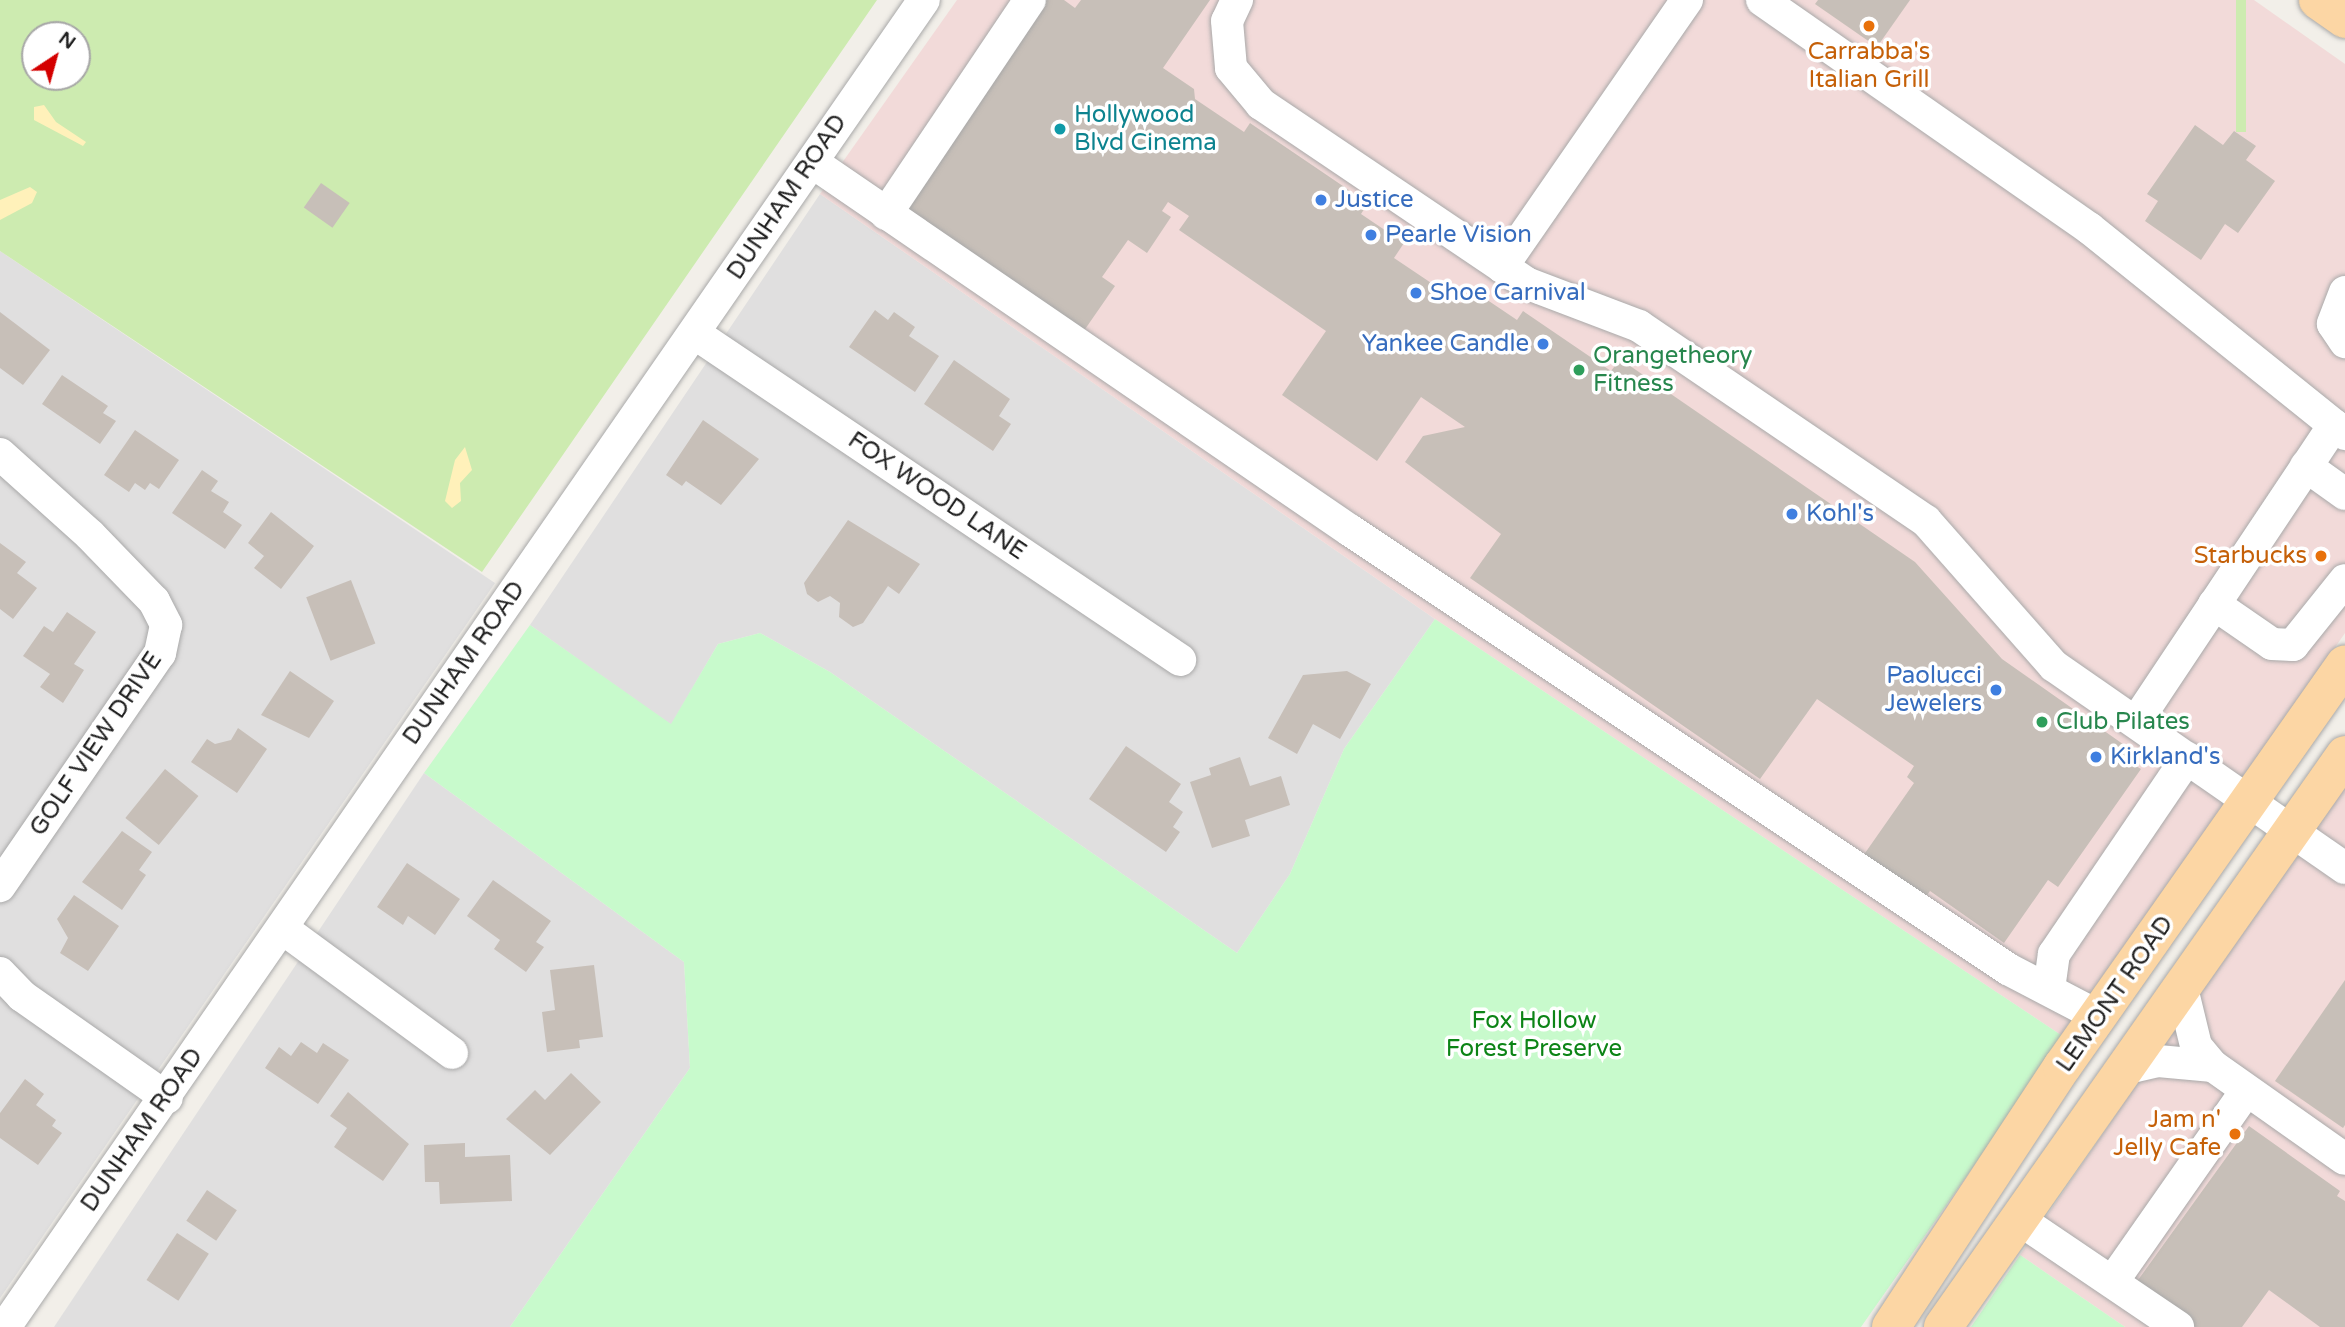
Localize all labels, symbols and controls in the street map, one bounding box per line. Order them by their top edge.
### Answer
marker: Carrabba's Italian Grill [1861,18,1877,34]
north arrow [21,21,91,91]
text: N [55,27,80,54]
place label: Carrabba's Italian Grill [1808,38,1930,94]
place label: Hollywood Blvd Cinema [1074,101,1217,157]
street label: DUNHAM ROAD [721,109,853,285]
marker: Hollywood Blvd Cinema [1052,121,1068,137]
place label: Justice [1335,186,1414,214]
marker: Justice [1313,192,1329,208]
place label: Pearle Vision [1385,221,1532,249]
marker: Pearle Vision [1363,227,1379,243]
place label: Shoe Carnival [1430,279,1586,307]
marker: Shoe Carnival [1408,285,1424,301]
place label: Yankee Candle [1362,330,1529,358]
marker: Yankee Candle [1535,336,1551,352]
place label: Orangetheory Fitness [1593,342,1752,398]
marker: Orangetheory Fitness [1571,362,1587,378]
street label: FOX WOOD LANE [842,426,1032,566]
place label: Kohl's [1806,500,1874,528]
marker: Kohl's [1784,506,1800,522]
place label: Starbucks [2194,542,2307,570]
marker: Starbucks [2313,548,2329,564]
street label: DUNHAM ROAD [397,576,531,750]
street label: GOLF VIEW DRIVE [24,647,168,841]
place label: Paolucci Jewelers [1885,662,1982,718]
marker: Paolucci Jewelers [1988,682,2004,698]
place label: Club Pilates [2056,708,2190,736]
marker: Club Pilates [2034,714,2050,730]
place label: Kirkland's [2110,743,2220,771]
marker: Kirkland's [2088,749,2104,765]
street label: LEMONT ROAD [2050,910,2180,1078]
park label: Fox Hollow Forest Preserve [1446,1007,1622,1063]
street label: DUNHAM ROAD [75,1043,209,1217]
place label: Jam n' Jelly Cafe [2113,1106,2221,1162]
marker: Jam n' Jelly Cafe [2227,1126,2243,1142]

